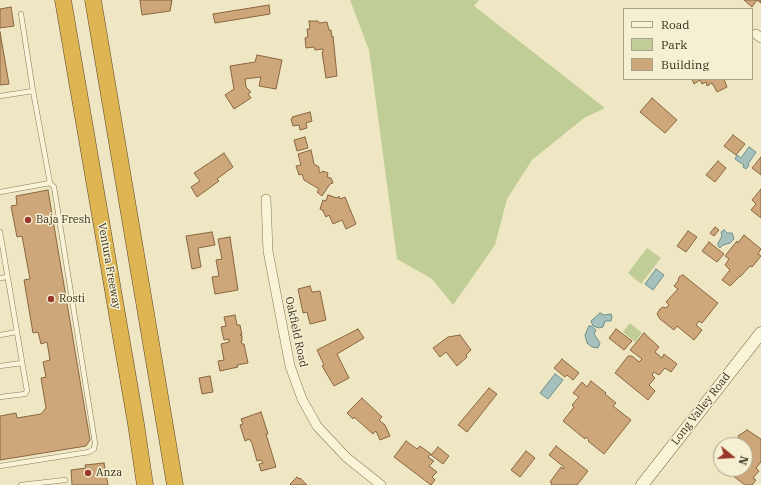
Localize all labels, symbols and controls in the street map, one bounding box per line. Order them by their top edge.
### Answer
legend [623,8,753,80]
text: Road [661,17,690,32]
text: Park [661,37,687,52]
text: Building [661,57,709,72]
place label: Baja Fresh [36,213,91,227]
marker: Baja Fresh [23,215,33,225]
street label: Ventura Freeway [95,222,123,310]
place label: Rosti [59,292,85,306]
marker: Rosti [46,294,56,304]
street label: Oakfield Road [282,295,310,369]
street label: Long Valley Road [669,370,733,448]
north arrow [713,437,753,477]
text: N [735,454,751,467]
place label: Anza [96,466,122,480]
marker: Anza [83,468,93,478]

